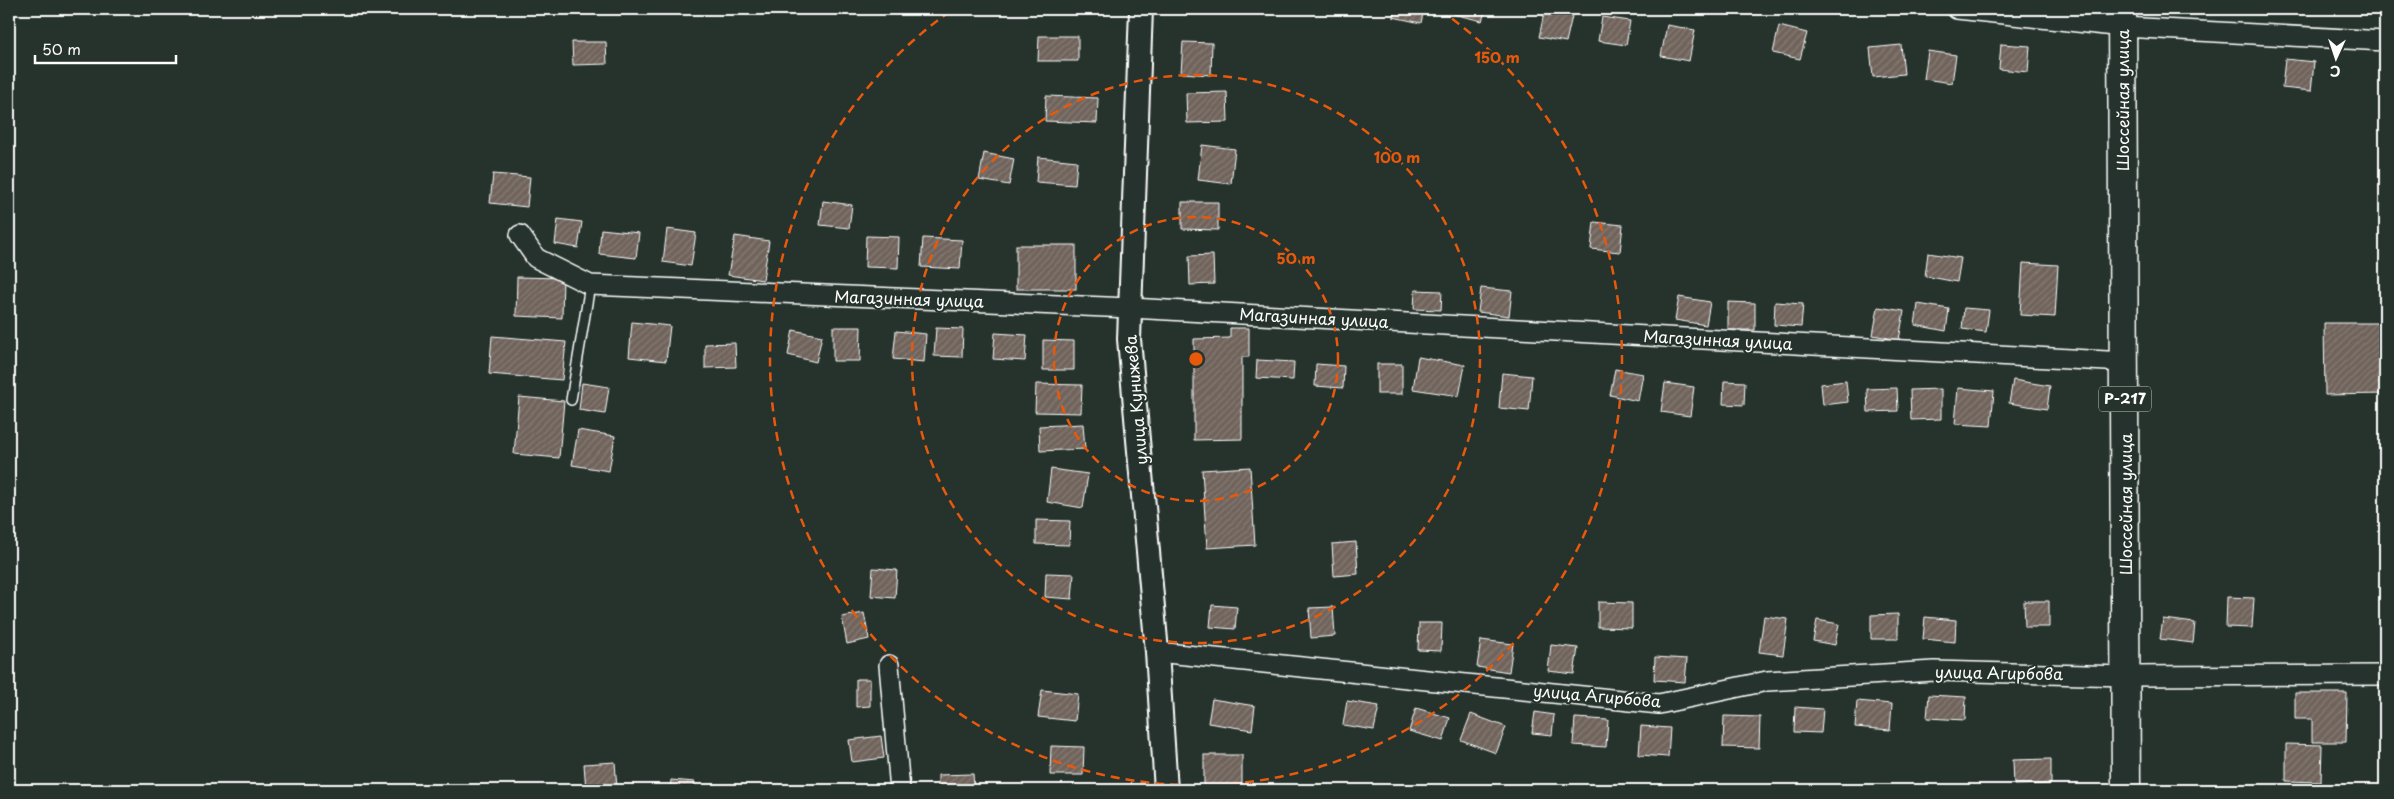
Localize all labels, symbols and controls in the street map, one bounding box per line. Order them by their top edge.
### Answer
street label: Шоссейная улица [2110,29,2134,171]
scale bar [35,32,176,64]
north arrow [2312,32,2362,82]
text: 50 m [42,37,81,60]
text: 150 m [1474,45,1520,68]
text: С [2329,61,2341,82]
text: 100 m [1374,145,1420,168]
text: 50 m [1277,246,1315,269]
street label: Магазинная улица [834,283,984,313]
street label: Магазинная улица [1239,301,1389,333]
street label: Магазинная улица [1643,323,1793,355]
street label: улица Кунижева [1117,334,1153,466]
centre of rings [1187,350,1205,368]
road number: Р-217 [2099,386,2151,412]
street label: Шоссейная улица [2113,433,2137,575]
street label: улица Агирбова [1935,659,2063,685]
street label: улица Агирбова [1532,677,1662,713]

